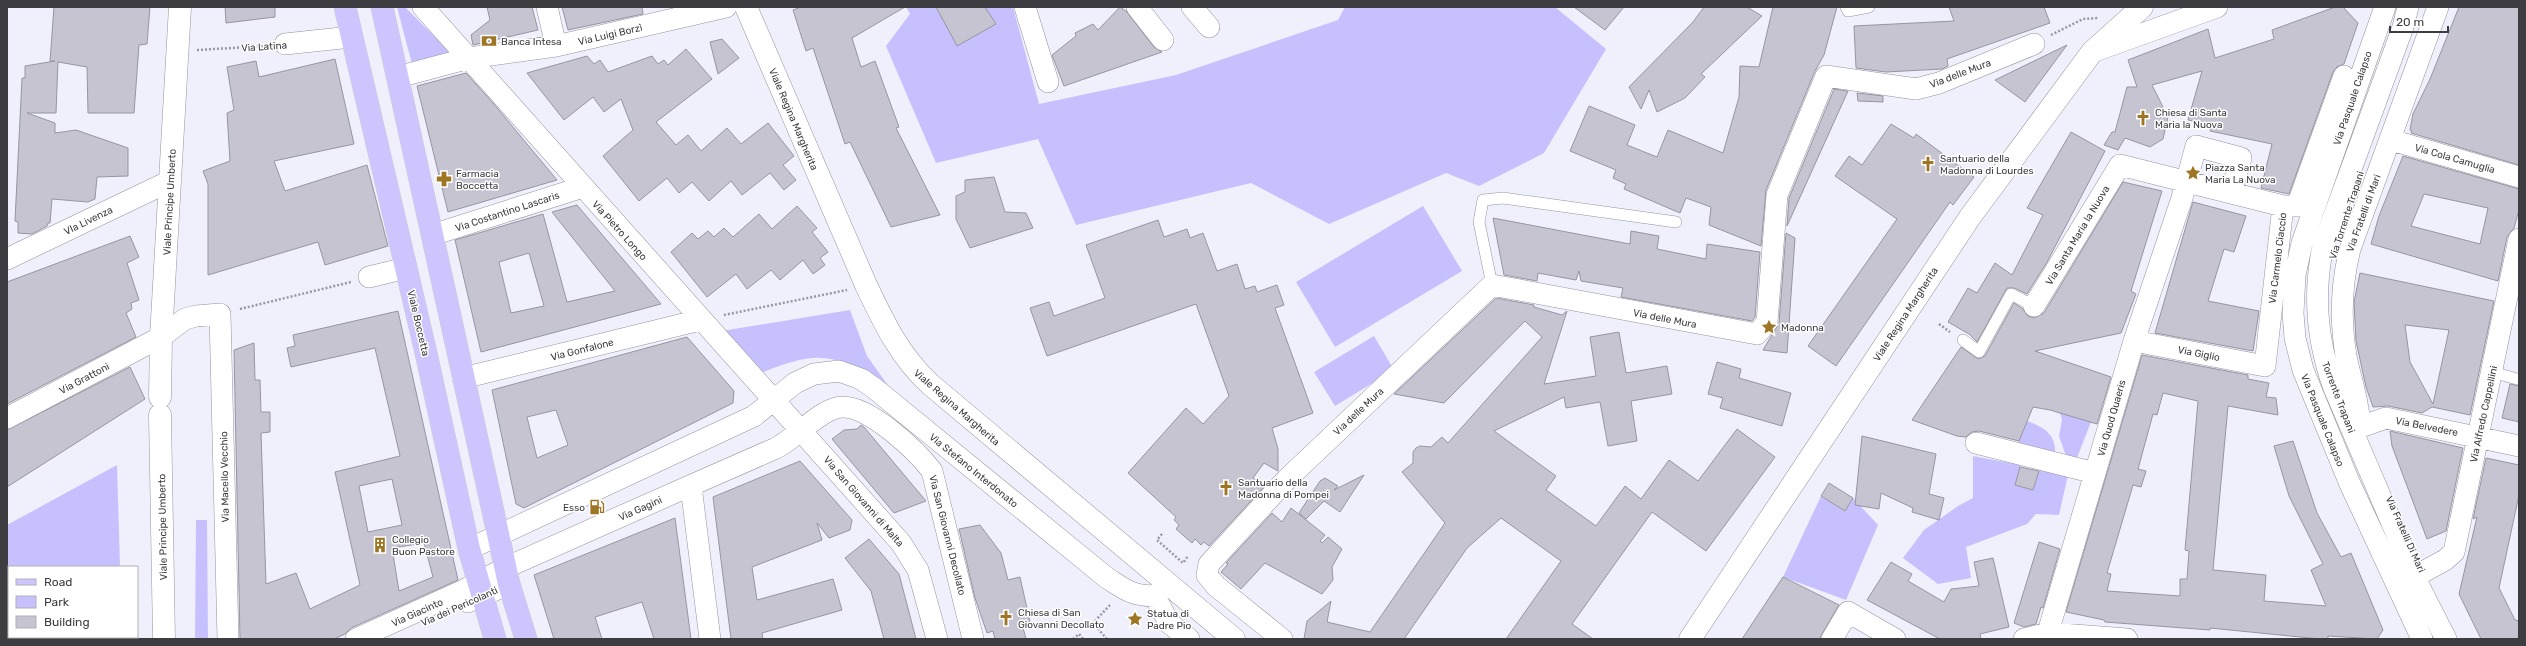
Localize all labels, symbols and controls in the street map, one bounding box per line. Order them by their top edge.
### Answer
scale bar [2390,8,2448,34]
text: 20 m [2396,15,2424,29]
street label: Via Luigi Borzì [577,22,643,48]
bank icon: Banca Intesa [480,32,498,50]
place label: Banca Intesa [501,36,562,48]
street label: Via Latina [241,39,287,55]
street label: Via Pasquale Calapso [2331,49,2375,147]
street label: Via delle Mura [1928,57,1993,91]
street label: Viale Regina Margherita [766,66,820,172]
place label: Chiesa di Santa Maria la Nuova [2155,107,2227,131]
church icon: Chiesa di Santa Maria la Nuova [2134,109,2152,127]
street label: Via Cola Camuglia [2413,142,2496,176]
street label: Viale Principe Umberto [161,148,179,256]
place label: Santuario della Madonna di Lourdes [1940,153,2034,177]
church icon: Santuario della Madonna di Lourdes [1919,155,1937,173]
place label: Piazza Santa Maria La Nuova [2205,162,2276,186]
place icon: Piazza Santa Maria La Nuova [2184,164,2202,182]
place label: Farmacia Boccetta [456,168,499,192]
pharmacy icon: Farmacia Boccetta [435,170,453,188]
street label: Via Torrente Trapani [2327,170,2367,261]
street label: Via Fratelli di Mari [2344,173,2384,254]
street label: Via Santa Maria la Nuova [2043,184,2112,287]
street label: Via Costantino Lascaris [454,189,561,235]
street label: Via Pietro Longo [589,198,649,263]
street label: VIa Livenza [62,204,115,238]
street label: Via Carmelo Ciaccio [2266,212,2290,304]
street label: Viale Regina Margherita [1871,265,1941,364]
street label: Viale Boccetta [405,289,431,357]
street label: Via delle Mura [1632,307,1698,331]
place icon: Madonna [1760,318,1778,336]
place label: Madonna [1781,322,1824,334]
street label: Via Gonfalone [549,336,615,364]
street label: Via Giglio [2177,344,2221,364]
street label: Torrente Trapani [2319,360,2357,435]
street label: Via Grattoni [57,361,112,397]
street label: Via Alfredo Cappellini [2468,365,2500,464]
street label: Viale Regina Margherita [911,367,1002,448]
street label: Via Pasquale Calapso [2298,372,2346,469]
street label: Via Quod Quaeris [2095,379,2129,458]
street label: Via delle Mura [1331,385,1386,438]
street label: Via Belvedere [2395,415,2459,439]
street label: Via Macello Vecchio [218,431,232,523]
street label: Via Stefano Interdonato [926,431,1020,511]
street label: Via San Giovanni di Malta [821,454,906,549]
street label: Viale Principe Umberto [156,473,170,580]
street label: Via San Giovanni Decollato [926,474,968,597]
place label: Santuario della Madonna di Pompei [1238,477,1329,501]
church icon: Santuario della Madonna di Pompei [1217,479,1235,497]
street label: Via Gagini [617,494,664,524]
street label: Via Fratelli Di Mari [2383,494,2427,575]
fuel station icon: Esso [588,498,606,516]
place label: Esso [563,502,585,514]
place label: Collegio Buon Pastore [392,534,455,558]
building icon: Collegio Buon Pastore [371,536,389,554]
legend [8,566,138,638]
text: Road [44,575,72,589]
street label: Via dei Pericolanti [419,585,500,629]
text: Park [44,595,70,609]
street label: Via Giacinto [390,596,445,630]
place label: Chiesa di San Giovanni Decollato [1018,607,1105,631]
place label: Statua di Padre Pio [1147,608,1191,632]
church icon: Chiesa di San Giovanni Decollato [997,609,1015,627]
place icon: Statua di Padre Pio [1126,610,1144,628]
text: Building [44,615,90,629]

